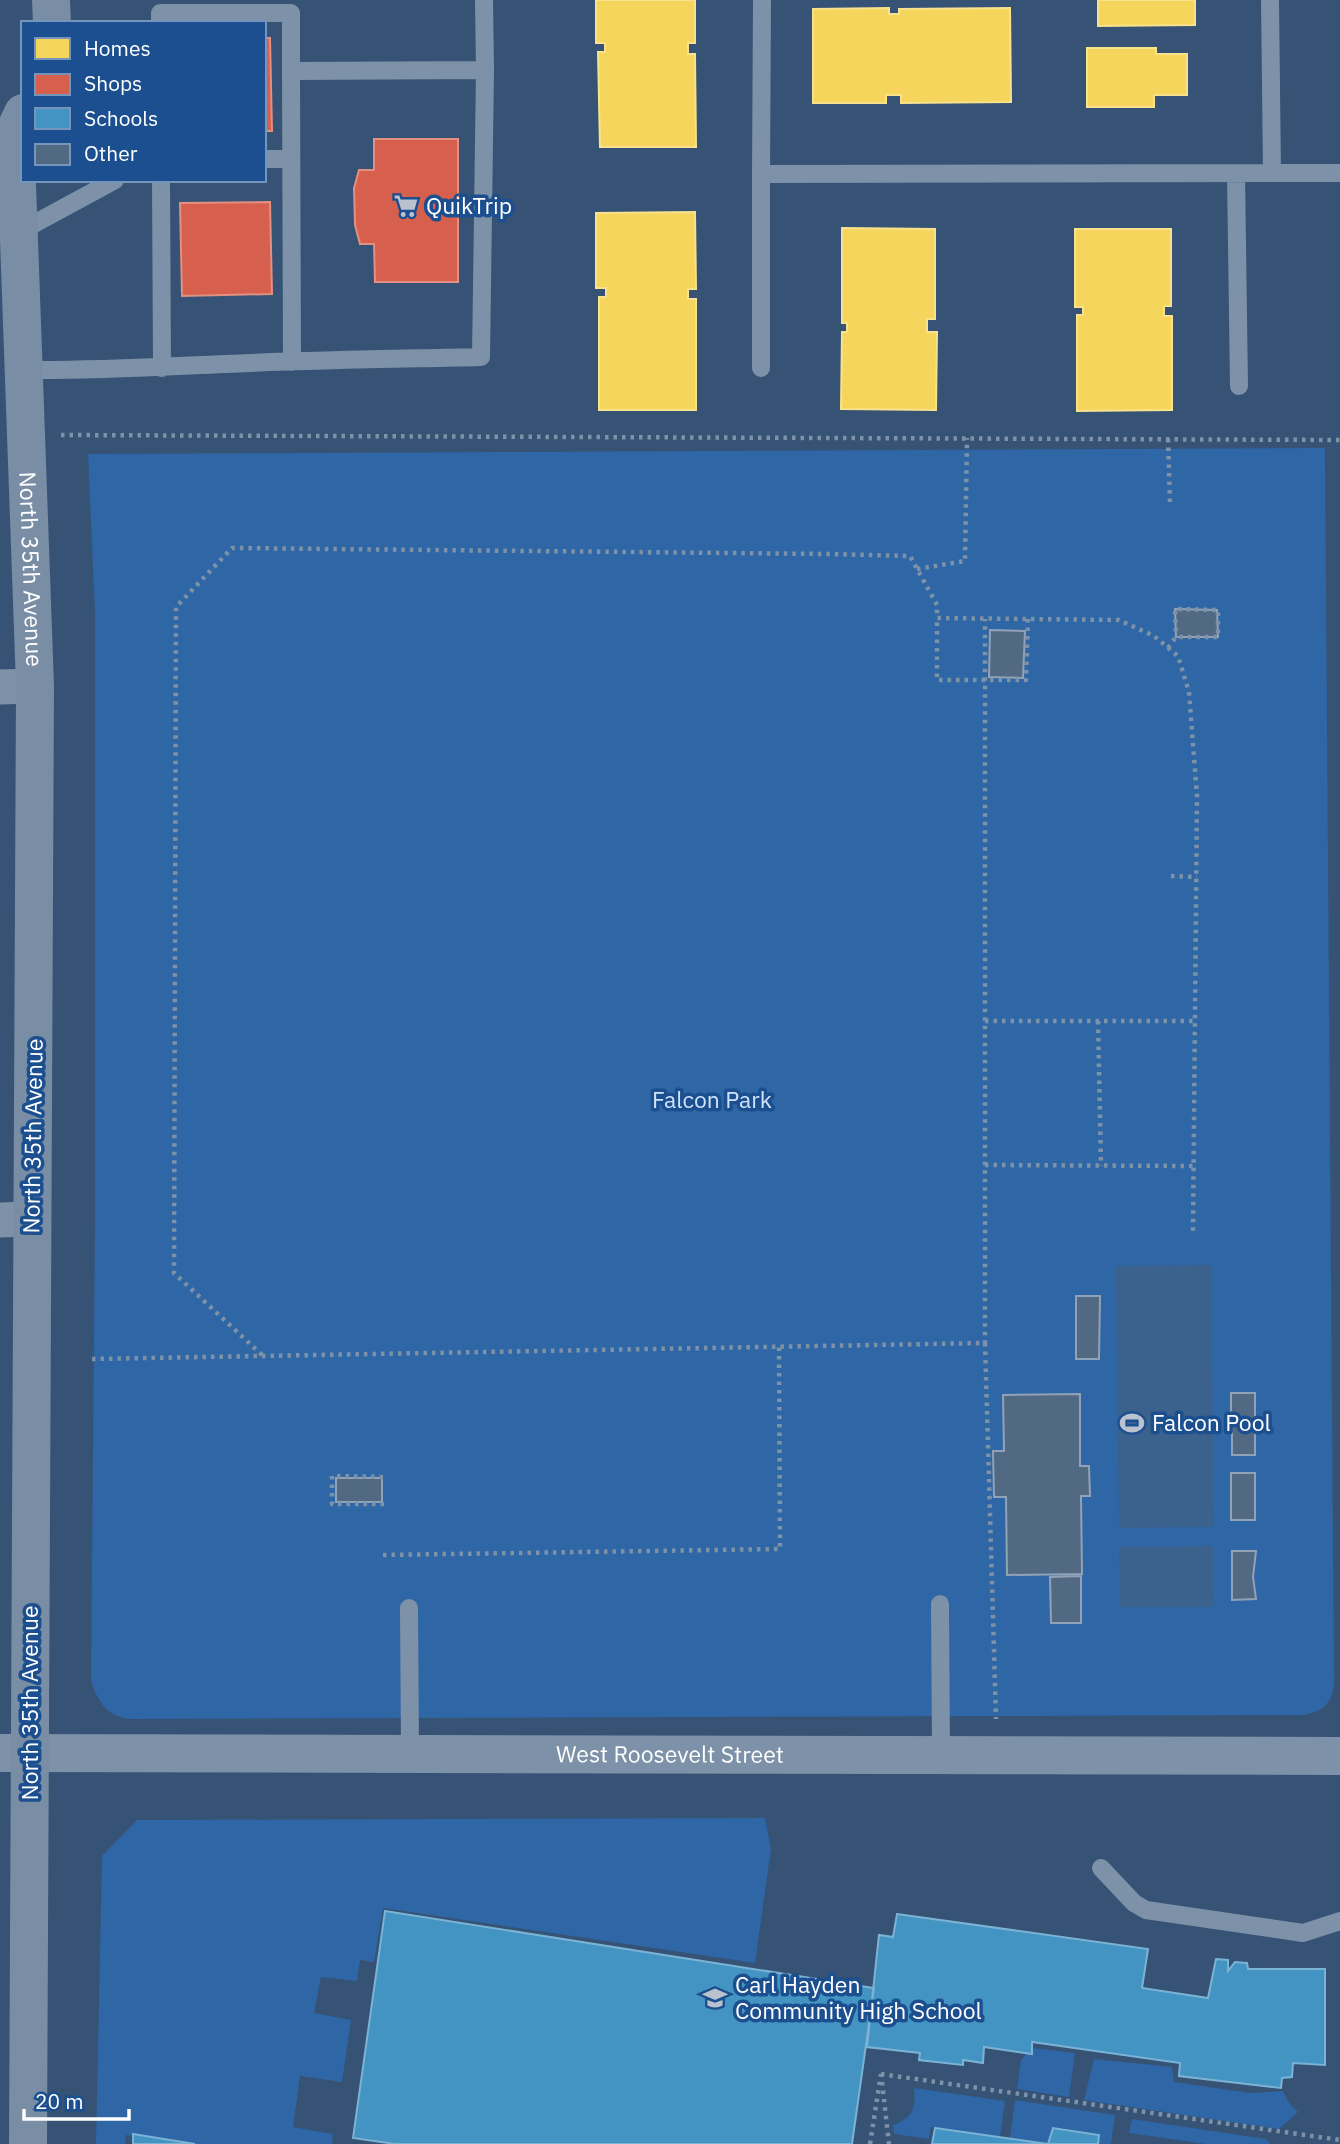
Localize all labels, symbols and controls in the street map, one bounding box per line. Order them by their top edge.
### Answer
legend [21,21,266,182]
text: Homes [84,34,151,62]
text: Shops [84,69,142,97]
text: Schools [84,104,158,132]
text: Other [84,139,138,167]
place label: QuikTrip [426,190,512,220]
supermarket icon: QuikTrip [392,192,420,220]
street label: North 35th Avenue [13,471,50,667]
street label: North 35th Avenue [15,1038,49,1234]
park label: Falcon Park [652,1084,772,1114]
place label: Falcon Pool [1152,1407,1271,1437]
sports icon: Falcon Pool [1118,1409,1146,1437]
street label: North 35th Avenue [14,1605,44,1801]
street label: West Roosevelt Street [556,1738,784,1769]
place label: Carl Hayden Community High School [735,1969,982,2025]
school or university icon: Carl Hayden Community High School [701,1984,729,2012]
scale bar [24,2078,130,2122]
text: 20 m [35,2087,84,2115]

